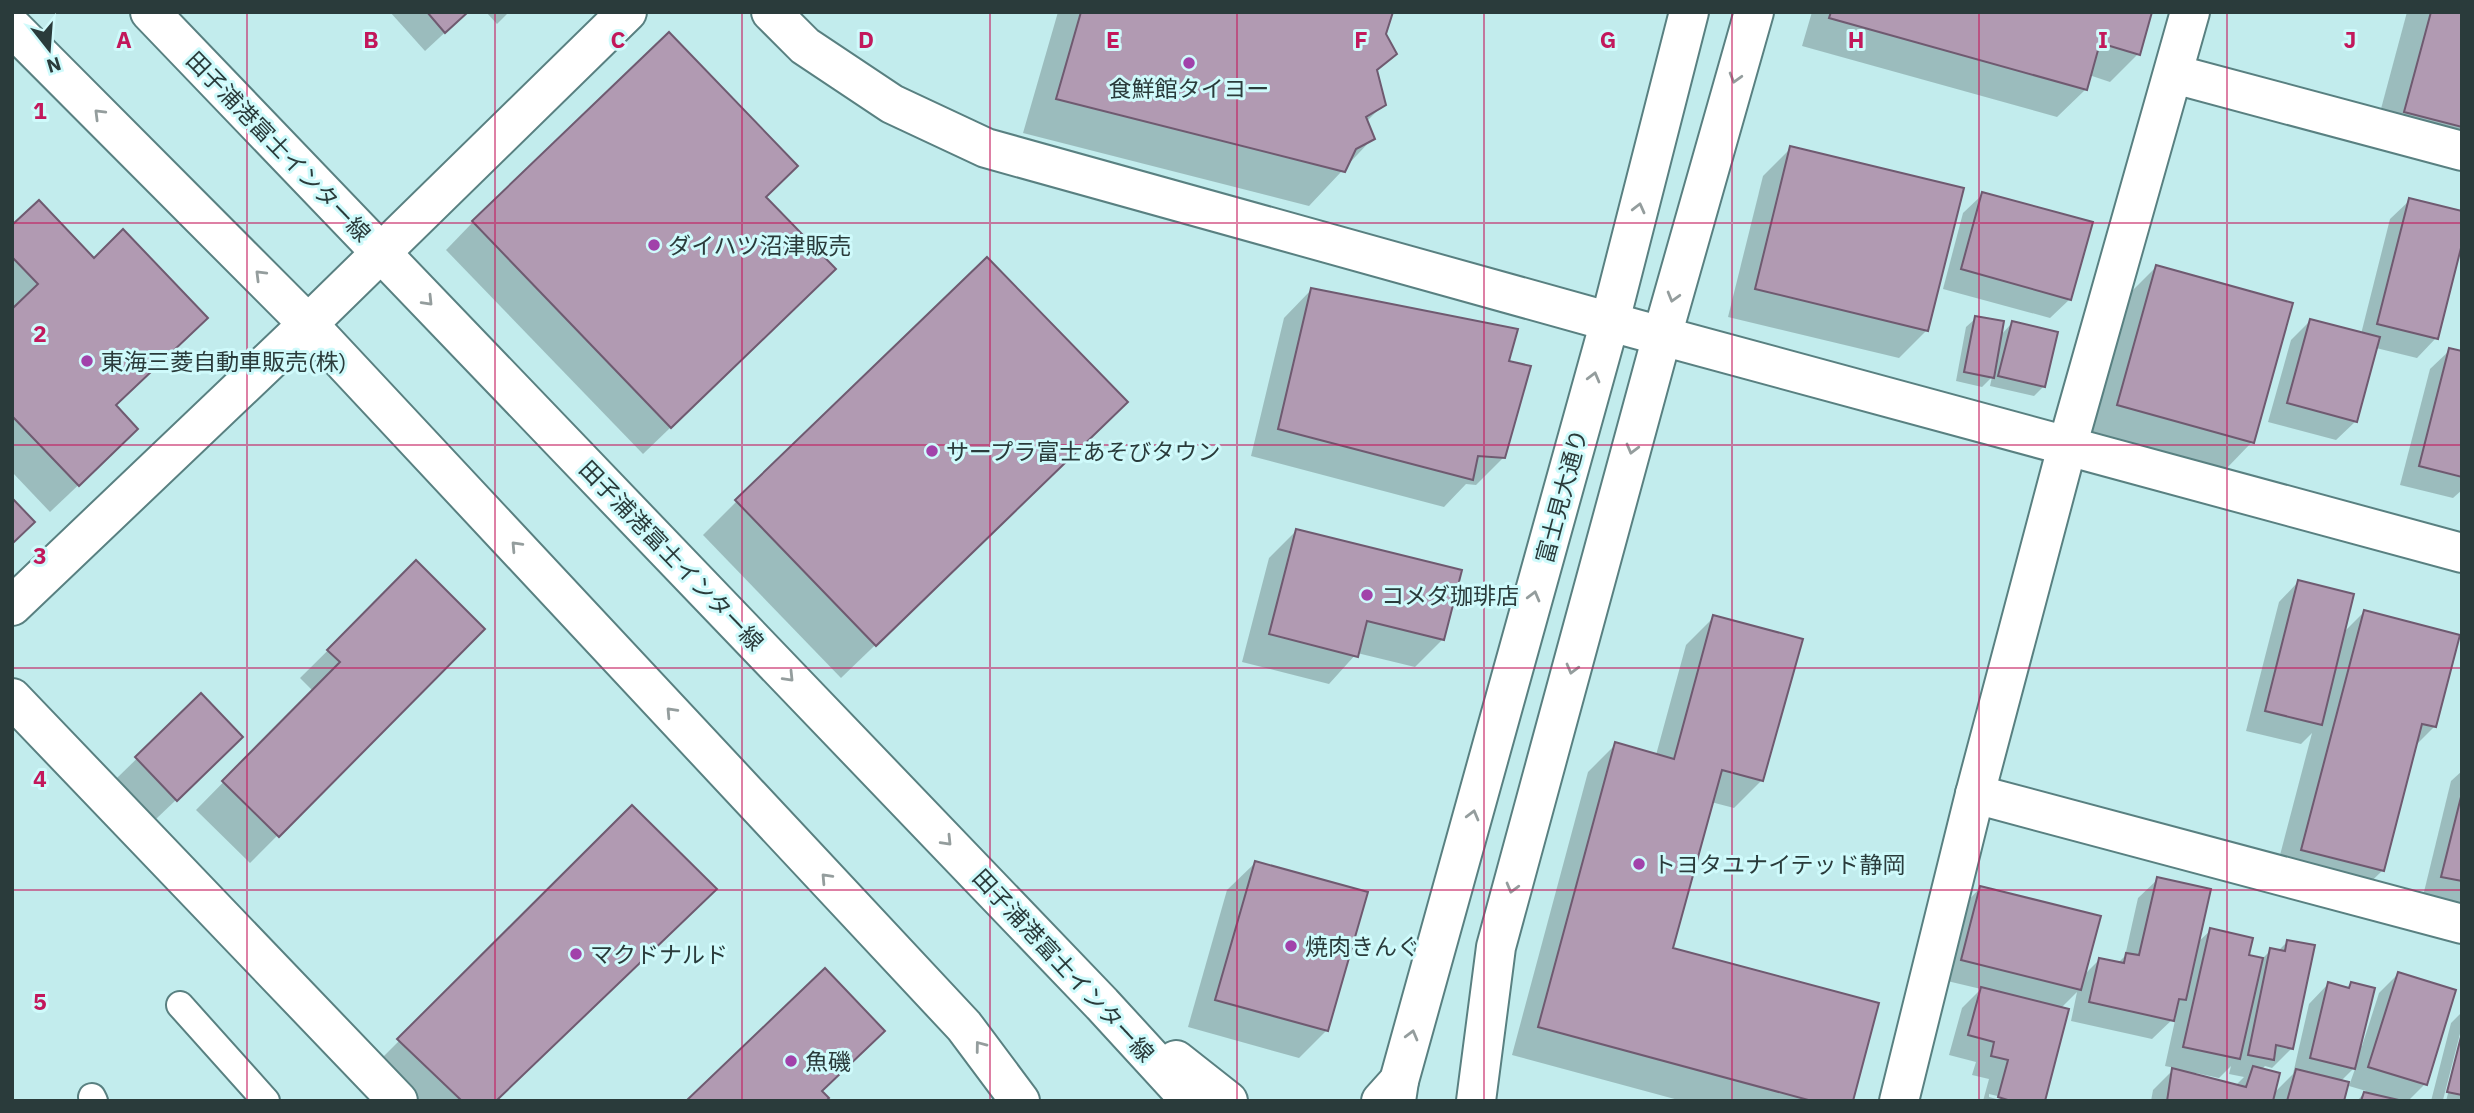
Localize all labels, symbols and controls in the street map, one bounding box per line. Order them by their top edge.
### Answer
north arrow [14,14,84,84]
text: A [116,24,132,54]
text: B [363,24,379,54]
text: C [611,24,626,54]
text: D [858,24,874,54]
text: E [1106,24,1120,54]
text: F [1354,24,1368,54]
text: G [1600,24,1616,54]
text: H [1848,24,1864,54]
text: I [2098,24,2108,54]
text: J [2344,24,2356,54]
street label: 田子浦港富士インター線 [180,45,378,247]
text: N [44,52,64,79]
marker: 食鮮館タイヨー [1181,55,1197,71]
one-way arrow [1729,72,1743,84]
place label: 食鮮館タイヨー [1109,73,1270,103]
text: 1 [33,95,47,125]
one-way arrow [95,110,108,123]
one-way arrow [1631,202,1645,214]
place label: ダイハツ沼津販売 [668,230,852,260]
marker: ダイハツ沼津販売 [646,237,662,253]
one-way arrow [255,271,268,284]
one-way arrow [1667,291,1682,303]
one-way arrow [419,293,432,306]
text: 2 [33,318,47,348]
place label: 東海三菱自動車販売(株) [101,346,346,376]
marker: 東海三菱自動車販売(株) [79,353,95,369]
one-way arrow [1586,371,1601,383]
street label: 富士見大通り [1529,425,1593,567]
place label: サープラ富士あそびタウン [946,436,1221,466]
marker: サープラ富士あそびタウン [924,443,940,459]
one-way arrow [1626,443,1640,455]
street label: 田子浦港富士インター線 [573,454,771,656]
text: 3 [33,540,47,570]
one-way arrow [511,541,524,554]
place label: コメダ珈琲店 [1381,580,1519,610]
marker: コメダ珈琲店 [1359,587,1375,603]
one-way arrow [1525,590,1540,602]
one-way arrow [1566,662,1580,674]
one-way arrow [781,669,793,682]
one-way arrow [667,707,679,720]
text: 4 [33,763,47,793]
one-way arrow [1465,809,1479,821]
one-way arrow [938,833,951,846]
place label: トヨタユナイテッド静岡 [1653,849,1906,879]
marker: トヨタユナイテッド静岡 [1631,856,1647,872]
street label: 田子浦港富士インター線 [967,862,1161,1068]
one-way arrow [822,873,835,886]
one-way arrow [1506,882,1521,894]
place label: 焼肉きんぐ [1305,931,1420,961]
marker: 焼肉きんぐ [1283,938,1299,954]
place label: マクドナルド [590,939,728,969]
marker: マクドナルド [568,946,584,962]
text: 5 [33,986,47,1016]
one-way arrow [1404,1029,1418,1041]
one-way arrow [975,1041,988,1054]
place label: 魚磯 [805,1046,851,1076]
marker: 魚磯 [783,1053,799,1069]

